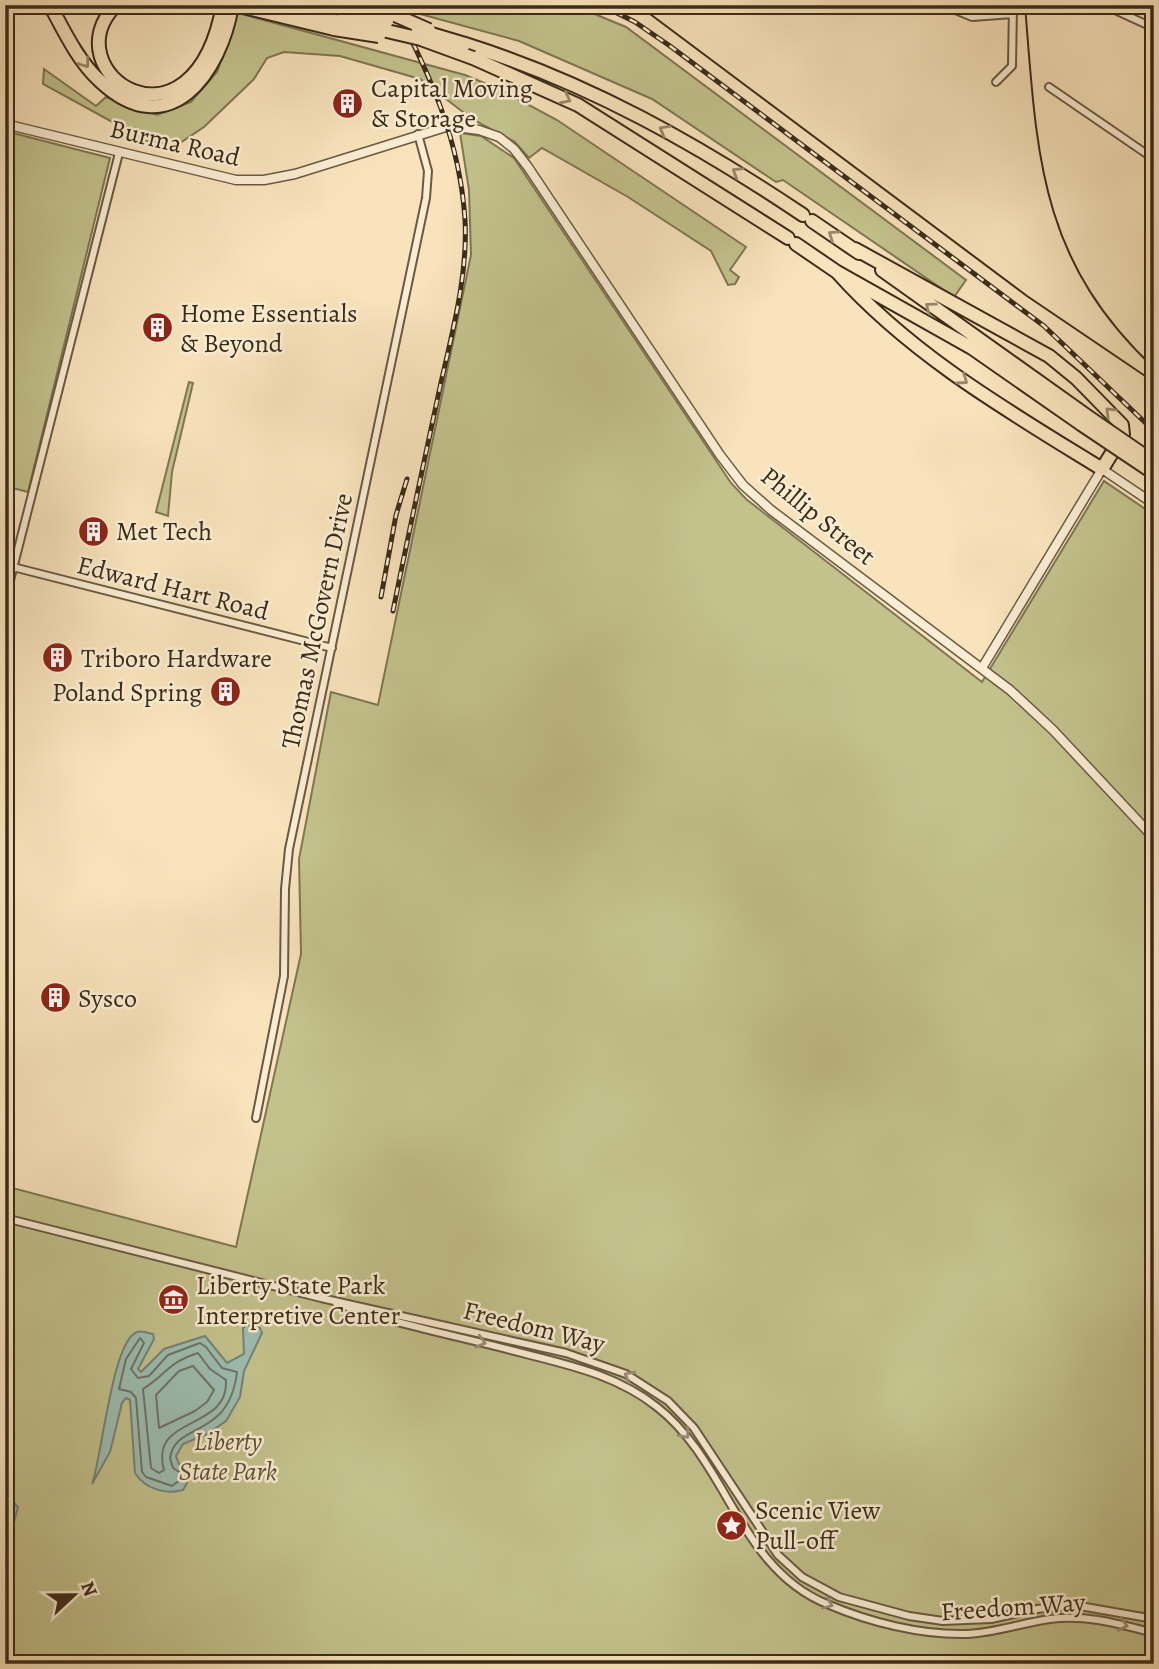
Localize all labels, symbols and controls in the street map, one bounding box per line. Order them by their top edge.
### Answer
one-way arrow [77,56,89,68]
place label: Capital Moving & Storage [371,71,533,136]
building icon: Capital Moving & Storage [331,86,365,120]
one-way arrow [559,91,571,105]
street label: Burma Road [106,111,244,175]
one-way arrow [659,124,671,138]
one-way arrow [731,167,744,180]
one-way arrow [828,231,841,243]
place label: Home Essentials & Beyond [180,296,357,361]
one-way arrow [925,303,938,315]
building icon: Home Essentials & Beyond [140,311,174,345]
one-way arrow [955,372,968,384]
one-way arrow [1106,407,1119,420]
street label: Phillip Street [753,459,883,573]
street label: Thomas McGovern Drive [273,490,361,752]
building icon: Met Tech [76,514,110,548]
place label: Met Tech [116,514,212,549]
street label: Edward Hart Road [73,547,273,629]
building icon: Triboro Hardware [41,641,75,675]
place label: Triboro Hardware [81,641,272,676]
place label: Poland Spring [52,675,202,710]
building icon: Poland Spring [208,675,242,709]
building icon: Sysco [38,981,72,1015]
place label: Sysco [78,981,137,1016]
place label: Liberty State Park Interpretive Center [196,1268,400,1333]
museum icon: Liberty State Park Interpretive Center [156,1283,190,1317]
street label: Freedom Way [459,1292,609,1362]
one-way arrow [475,1334,487,1348]
one-way arrow [624,1371,636,1384]
park label: Liberty State Park [179,1424,277,1489]
one-way arrow [676,1426,689,1438]
place label: Scenic View Pull-off [755,1493,881,1558]
place icon: Scenic View Pull-off [715,1508,749,1542]
north arrow [38,1560,108,1630]
text: N [74,1578,104,1600]
street label: Freedom Way [940,1584,1087,1630]
one-way arrow [821,1596,833,1610]
one-way arrow [1117,1617,1129,1631]

